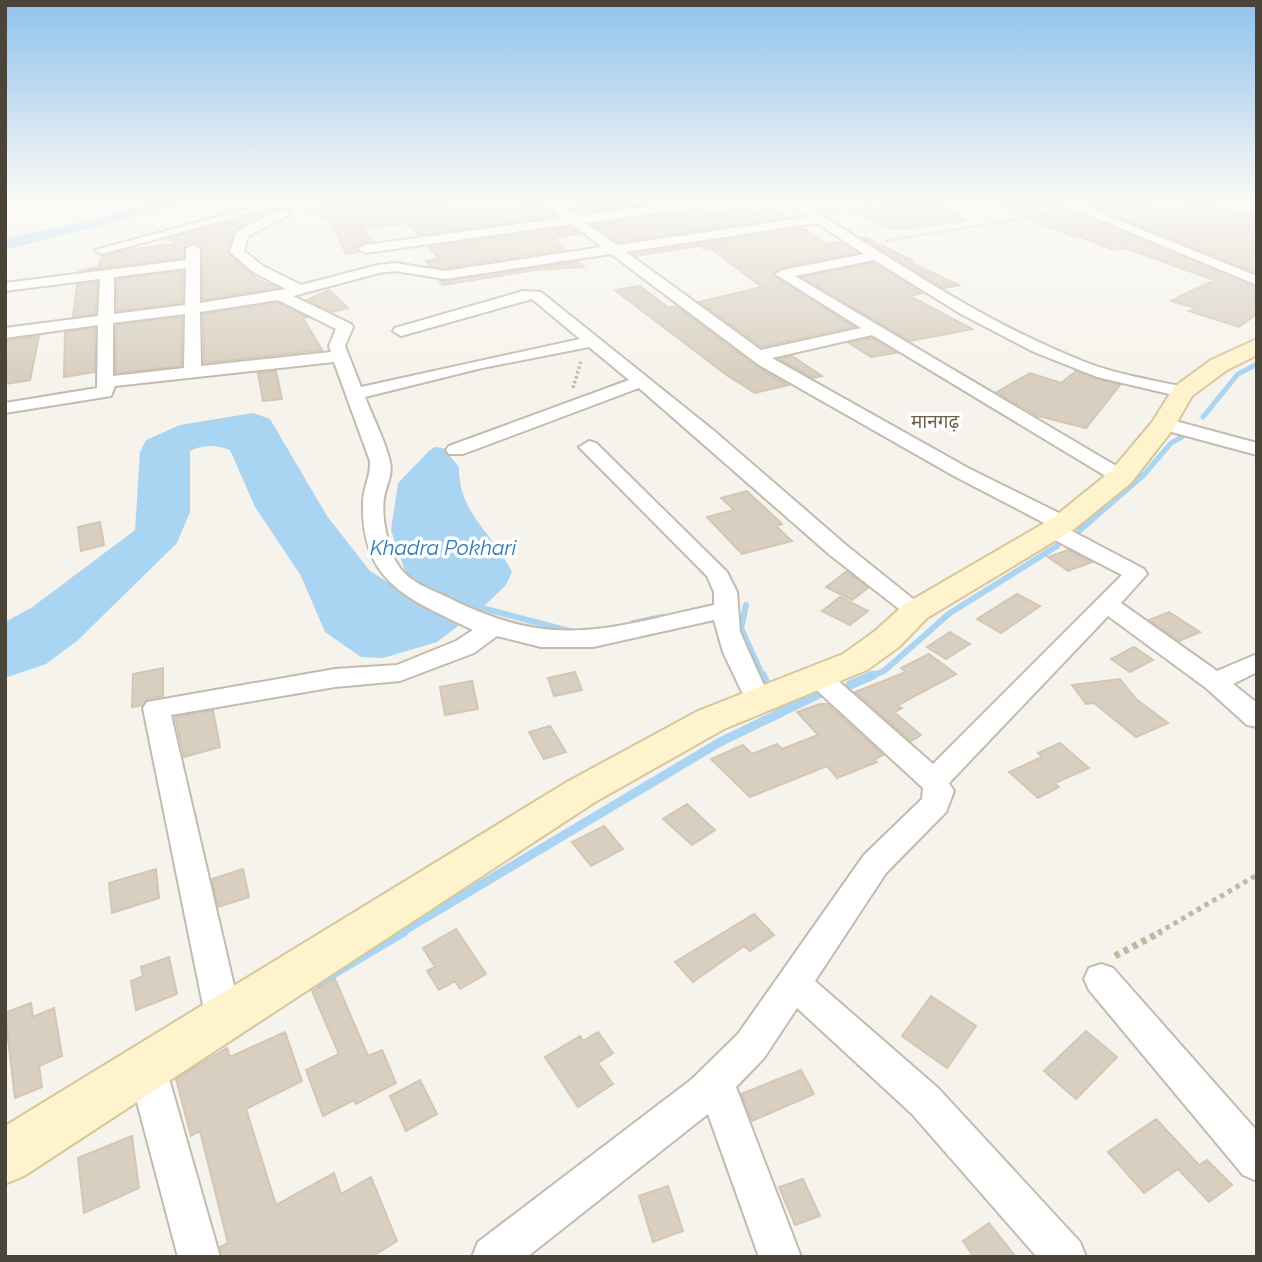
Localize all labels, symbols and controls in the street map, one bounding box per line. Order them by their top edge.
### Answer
district label: मानगढ़ [911,410,959,432]
water label: Khadra Pokhari [370,535,517,560]

